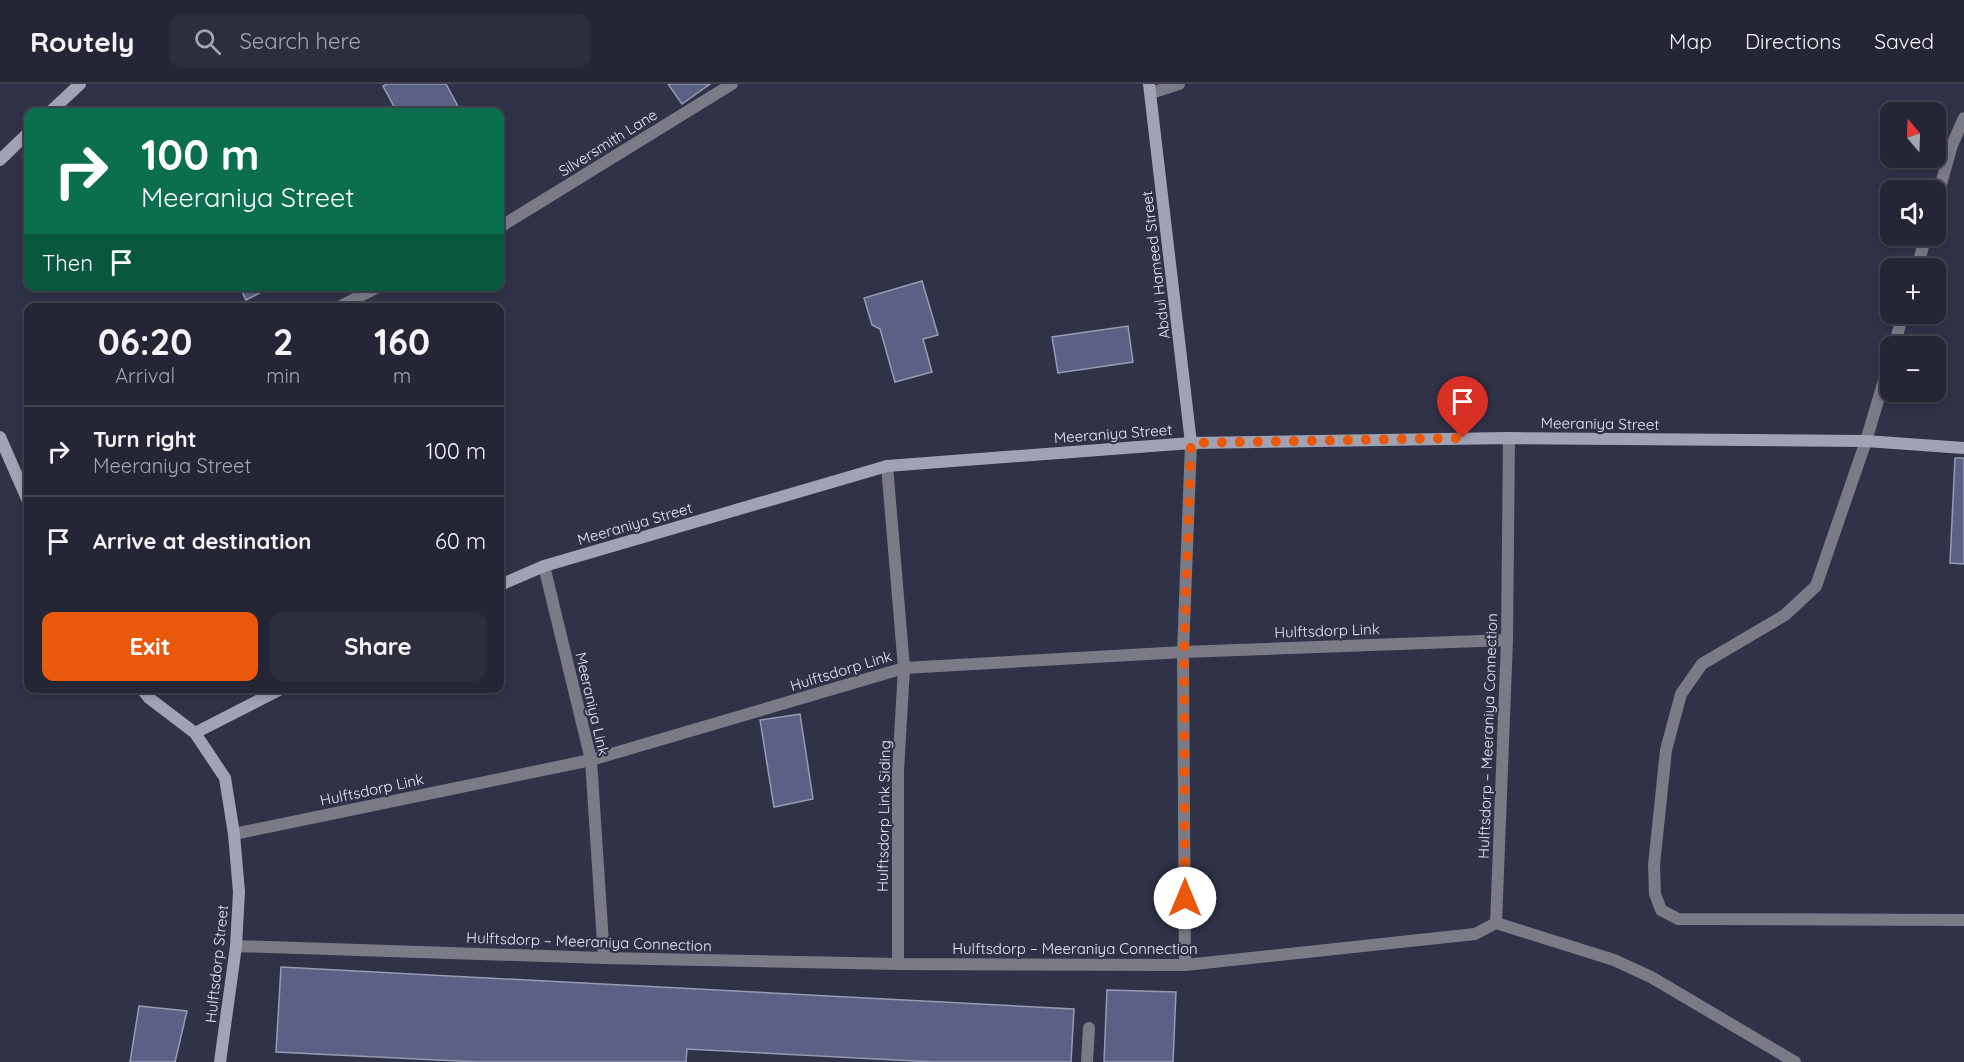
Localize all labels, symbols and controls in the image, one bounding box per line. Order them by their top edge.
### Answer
search box [170,14,590,68]
text: Routely [30,24,134,59]
icon: search [191,25,224,58]
text: Search here [239,27,361,55]
text: Map [1669,28,1712,54]
text: Directions [1745,28,1841,54]
text: Saved [1874,28,1934,54]
north arrow [1880,102,1946,168]
map controls [1880,102,1946,402]
street label: Silversmith Lane [555,105,661,180]
text: 100 m [141,128,259,181]
icon: right [42,132,120,210]
text: Meeraniya Street [141,180,355,214]
button: sound [1880,180,1946,246]
street label: Abdul Hameed Street [1137,190,1174,340]
icon: arrive [105,246,138,279]
text: Then [42,249,93,277]
button: + [1880,258,1946,324]
text: 06:20 [98,319,192,364]
text: 2 [273,319,293,364]
text: 160 [374,319,430,364]
button: − [1880,336,1946,402]
text: Arrival [115,363,175,388]
text: min [266,363,300,388]
text: m [393,363,411,388]
pin [1437,376,1488,438]
icon: arrive [1446,385,1479,418]
street label: Meeraniya Street [1541,413,1659,434]
street label: Meeraniya Street [1053,420,1173,447]
text: Turn right [93,425,197,453]
icon: right [42,435,75,468]
text: 100 m [426,437,486,465]
text: Meeraniya Street [93,453,251,478]
street label: Meeraniya Street [575,498,694,549]
icon: arrive [42,525,75,558]
text: Arrive at destination [93,527,311,555]
text: 60 m [435,527,486,555]
button: Exit [42,612,258,681]
button: Share [270,612,486,681]
street label: Hulftsdorp – Meeraniya Connection [1474,613,1501,859]
street label: Hulftsdorp Link [1274,619,1380,642]
street label: Hulftsdorp Link [788,646,894,695]
street label: Meeraniya Link [571,650,614,757]
street label: Hulftsdorp Link Siding [873,740,894,892]
street label: Hulftsdorp Link [318,769,426,810]
position arrow [1153,866,1217,930]
street label: Hulftsdorp Street [201,904,232,1024]
street label: Hulftsdorp – Meeraniya Connection [466,928,712,955]
street label: Hulftsdorp – Meeraniya Connection [952,939,1198,958]

